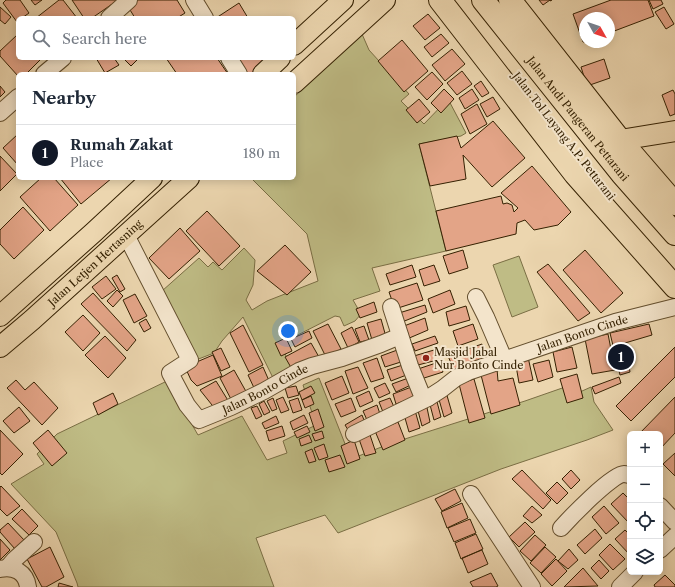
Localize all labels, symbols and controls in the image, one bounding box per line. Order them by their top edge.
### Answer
north arrow [579,12,615,48]
search box [16,16,296,60]
icon: search [30,27,52,49]
text: Search here [62,29,147,48]
street label: Jalan Andi Pangeran Pettarani [523,52,632,184]
street label: Jalan Tol Layang A.P. Pettarani [509,68,619,203]
text: Nearby [32,88,96,108]
text: Rumah Zakat [70,135,173,154]
text: 1 [42,145,48,161]
text: 180 m [243,145,280,161]
text: Place [70,154,103,170]
street label: Jalan Letjen Hertasning [44,217,145,310]
street label: Jalan Bonto Cinde [533,312,629,356]
your location [278,321,298,341]
pin: 1 [608,342,634,372]
place label: Masjid Jabal Nur Bonto Cinde [434,345,523,372]
marker: Masjid Jabal Nur Bonto Cinde [421,353,431,363]
street label: Jalan Bonto Cinde [218,361,310,418]
map controls [627,431,663,575]
button: + [627,431,663,467]
button: − [627,467,663,503]
button: locate [627,503,663,539]
button: layers [627,539,663,575]

